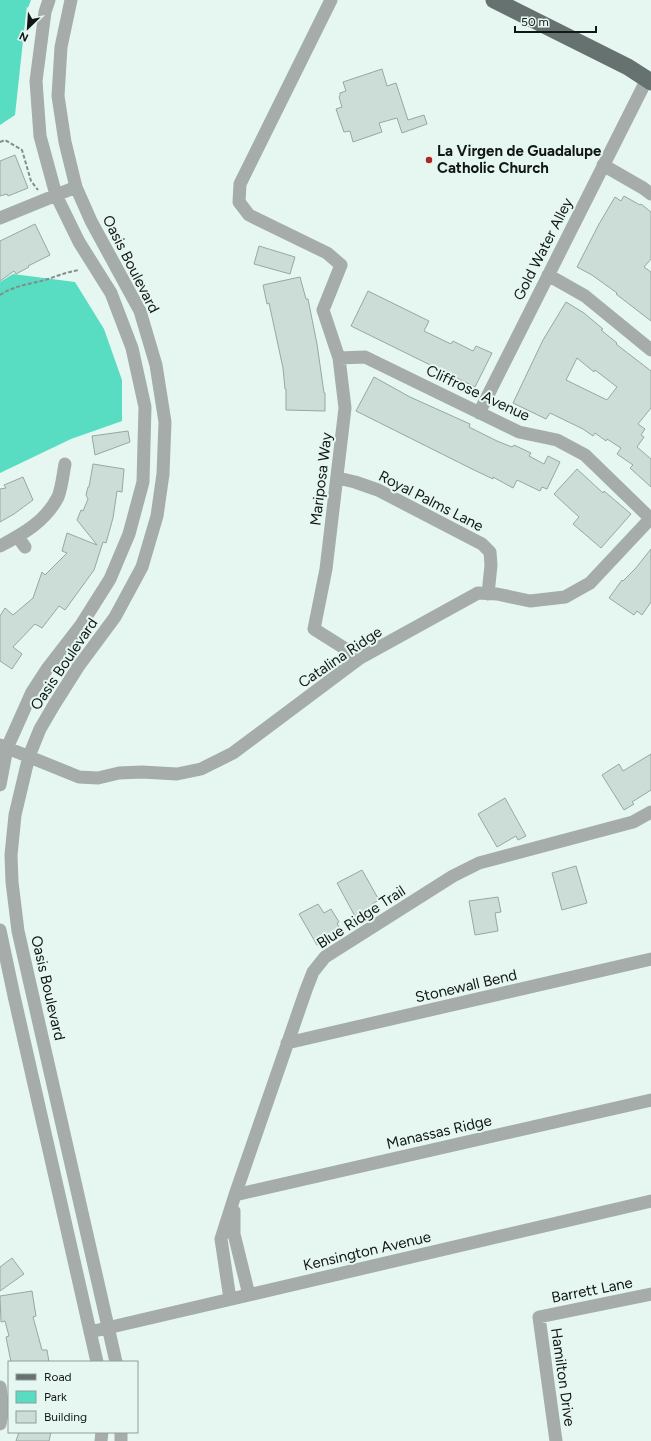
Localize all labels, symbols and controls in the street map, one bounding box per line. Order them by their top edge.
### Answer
north arrow [8,8,48,48]
scale bar [515,8,596,34]
text: 50 m [521,15,549,29]
text: N [17,29,31,44]
place label: La Virgen de Guadalupe Catholic Church [437,142,602,177]
marker: La Virgen de Guadalupe Catholic Church [424,155,434,165]
street label: Gold Water Alley [509,195,577,303]
street label: Oasis Boulevard [99,212,163,316]
street label: Cliffrose Avenue [423,361,533,425]
street label: Mariposa Way [306,431,336,527]
street label: Royal Palms Lane [376,467,486,535]
street label: Oasis Boulevard [27,615,101,713]
street label: Catalina Ridge [295,622,385,692]
street label: Blue Ridge Trail [313,882,409,952]
street label: Oasis Boulevard [27,934,69,1042]
street label: Stonewall Bend [413,966,519,1006]
street label: Manassas Ridge [385,1111,493,1153]
street label: Kensington Avenue [301,1228,433,1274]
street label: Barrett Lane [550,1273,634,1307]
street label: Hamilton Drive [547,1326,579,1428]
legend [8,1361,138,1433]
text: Road [44,1370,72,1384]
text: Park [44,1390,67,1404]
text: Building [44,1410,87,1424]

